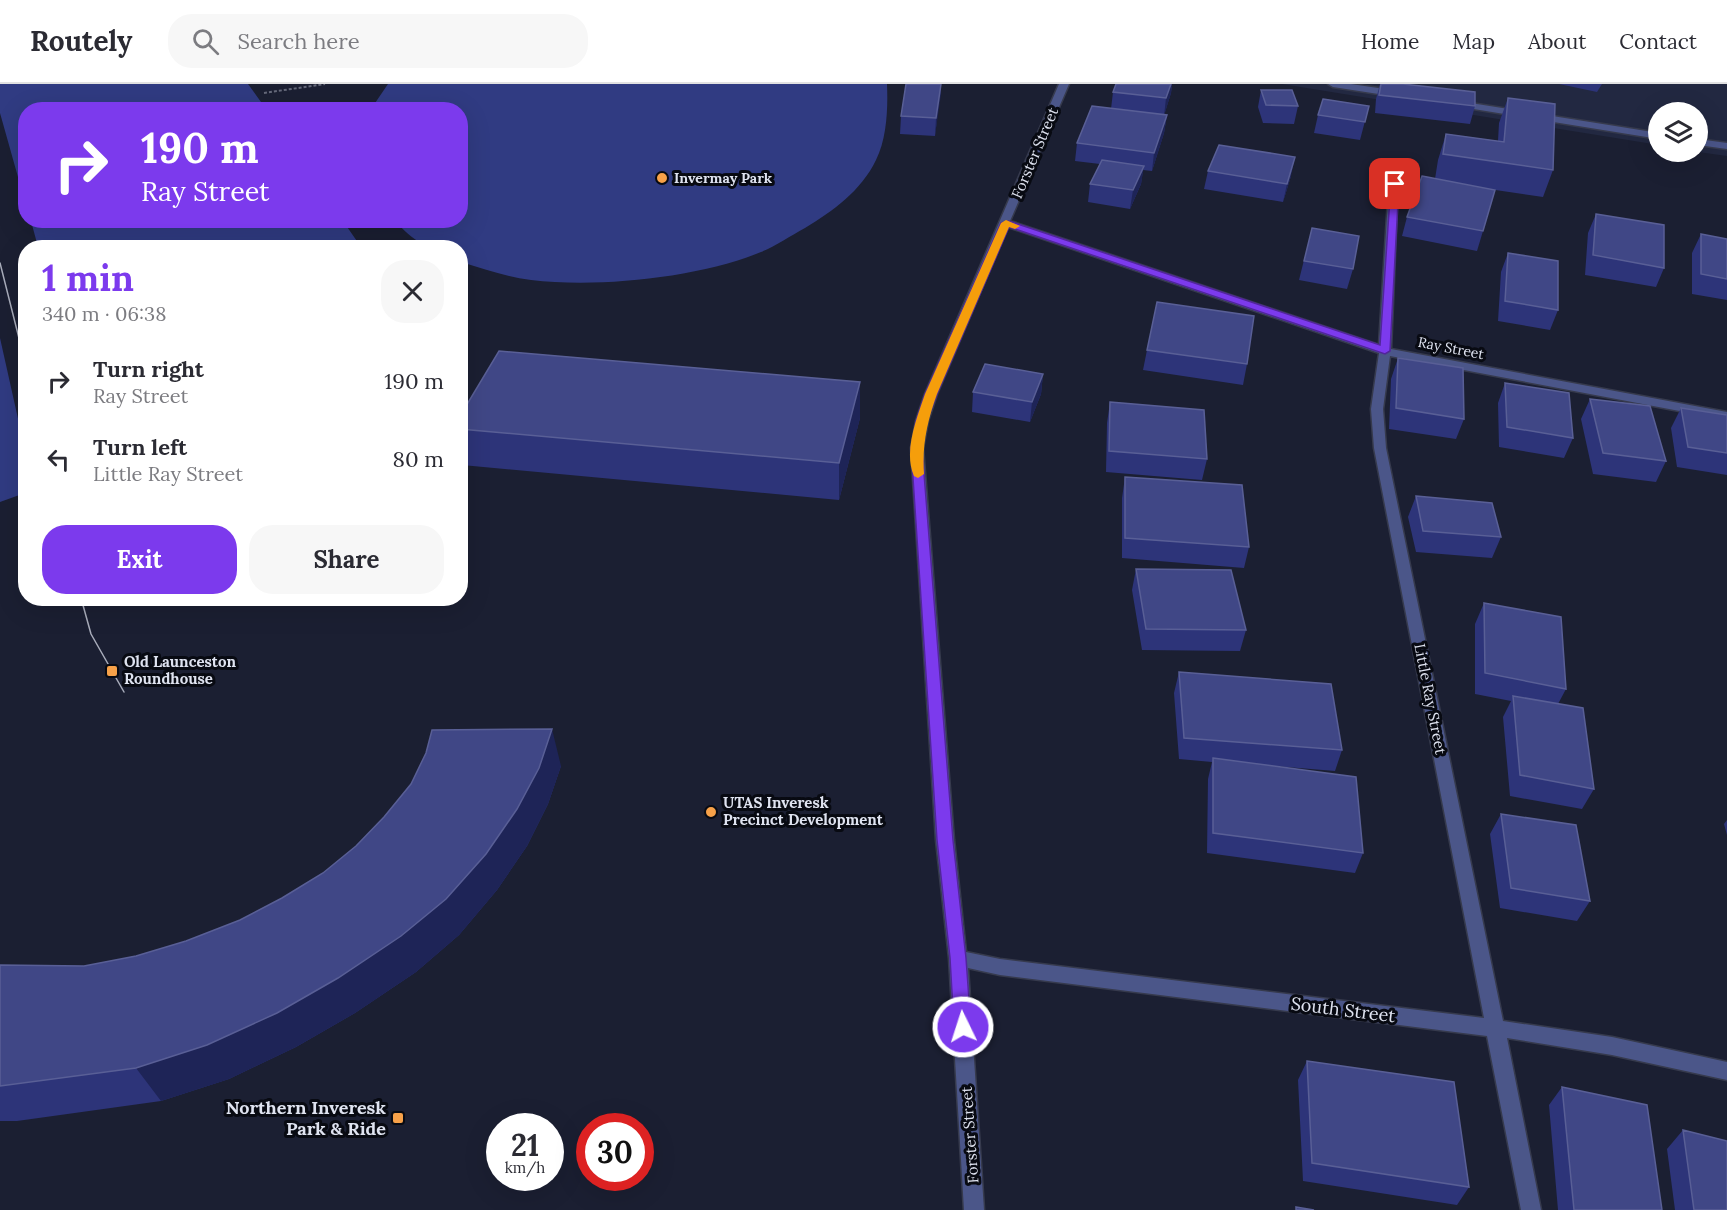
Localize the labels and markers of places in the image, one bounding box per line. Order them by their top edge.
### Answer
pin [1369,158,1420,209]
place label: Invermay Park [674,169,773,187]
marker: Invermay Park [655,171,669,185]
place label: Old Launceston Roundhouse [124,652,236,688]
marker: Old Launceston Roundhouse [105,664,119,678]
place label: UTAS Inveresk Precinct Development [723,793,884,829]
marker: UTAS Inveresk Precinct Development [704,805,718,819]
place label: Northern Inveresk Park & Ride [226,1096,386,1140]
marker: Northern Inveresk Park & Ride [391,1111,405,1125]

